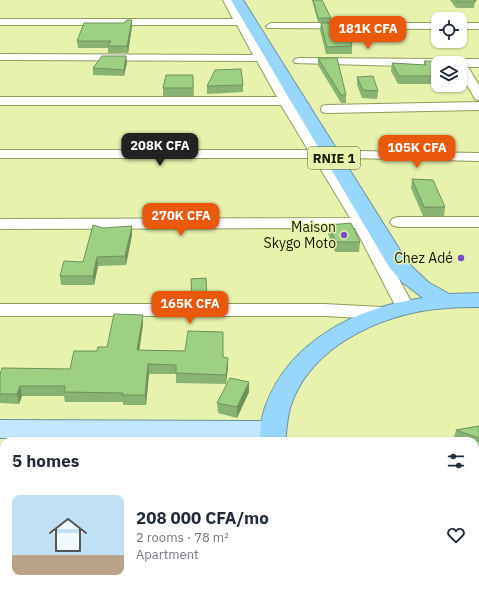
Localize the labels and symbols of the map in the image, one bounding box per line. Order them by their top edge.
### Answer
pin: 181K CFA [327,16,409,50]
pin: 208K CFA [119,133,201,167]
pin: 105K CFA [376,135,458,169]
road number: RNIE 1 [308,147,360,169]
pin: 270K CFA [140,203,222,237]
place label: Maison Skygo Moto [264,218,336,252]
marker: Maison Skygo Moto [339,230,349,240]
place label: Chez Adé [394,249,453,267]
marker: Chez Adé [456,253,466,263]
pin: 165K CFA [149,291,231,325]

